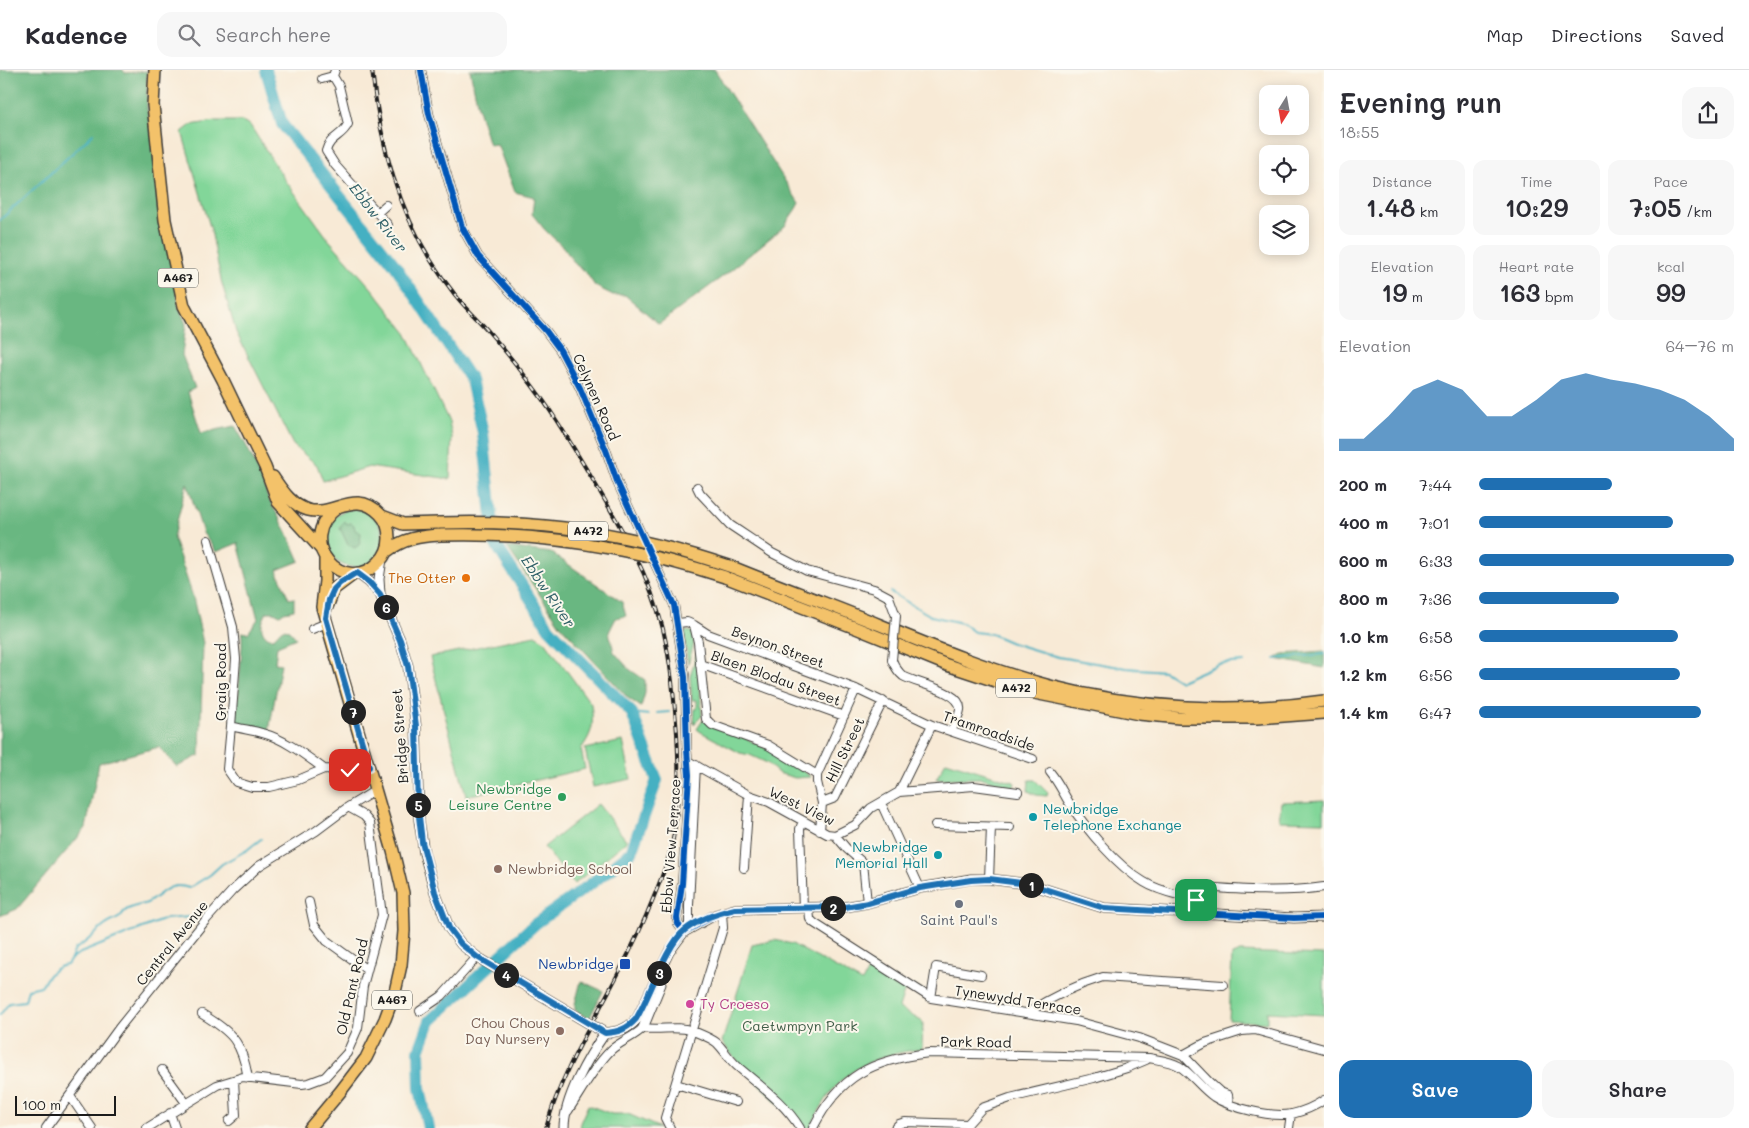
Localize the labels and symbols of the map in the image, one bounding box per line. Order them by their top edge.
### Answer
north arrow [1259,85,1309,135]
water label: Ebbw River [345,178,413,257]
road number: A467 [158,268,198,288]
street label: Celynen Road [569,350,624,443]
road number: A472 [568,522,608,541]
water label: Ebbw River [517,551,581,632]
place label: The Otter [388,568,456,587]
marker: The Otter [460,572,472,584]
pin: 6 [374,594,398,620]
street label: Beynon Street [729,621,827,672]
street label: Graig Road [211,643,230,721]
street label: Blaen Blodau Street [709,645,844,710]
road number: A472 [996,678,1036,698]
street label: Bridge Street [387,688,412,784]
pin: 7 [340,700,366,724]
street label: Tramroadside [941,706,1038,755]
street label: Hill Street [821,714,869,786]
pin [329,749,371,791]
street label: Ebbw View Terrace [656,778,685,914]
place label: Newbridge Leisure Centre [449,779,552,814]
street label: West View [766,781,838,830]
marker: Newbridge Leisure Centre [556,791,568,803]
pin: 5 [406,792,430,818]
place label: Newbridge Telephone Exchange [1043,799,1182,834]
marker: Newbridge Telephone Exchange [1027,811,1039,823]
place label: Newbridge Memorial Hall [835,837,928,872]
marker: Newbridge Memorial Hall [932,849,944,861]
place label: Newbridge School [508,859,632,878]
marker: Newbridge School [492,863,504,875]
pin: 1 [1018,872,1044,898]
pin [1175,879,1217,921]
street label: Central Avenue [131,896,212,989]
pin: 2 [820,896,846,920]
marker: Saint Paul's [953,898,965,910]
place label: Saint Paul's [920,910,998,929]
street label: Old Pant Road [331,937,372,1037]
place label: Newbridge [538,954,614,973]
marker: Newbridge [618,957,632,971]
pin: 3 [646,960,672,986]
pin: 4 [494,962,518,988]
street label: Tynewydd Terrace [953,980,1083,1019]
road number: A467 [372,990,412,1010]
place label: Ty Croeso [700,994,769,1013]
marker: Ty Croeso [684,998,696,1010]
place label: Chou Chous Day Nursery [465,1013,550,1048]
park label: Caetwmpyn Park [742,1016,858,1035]
marker: Chou Chous Day Nursery [554,1025,566,1037]
street label: Park Road [940,1031,1012,1052]
scale bar [15,1093,116,1116]

